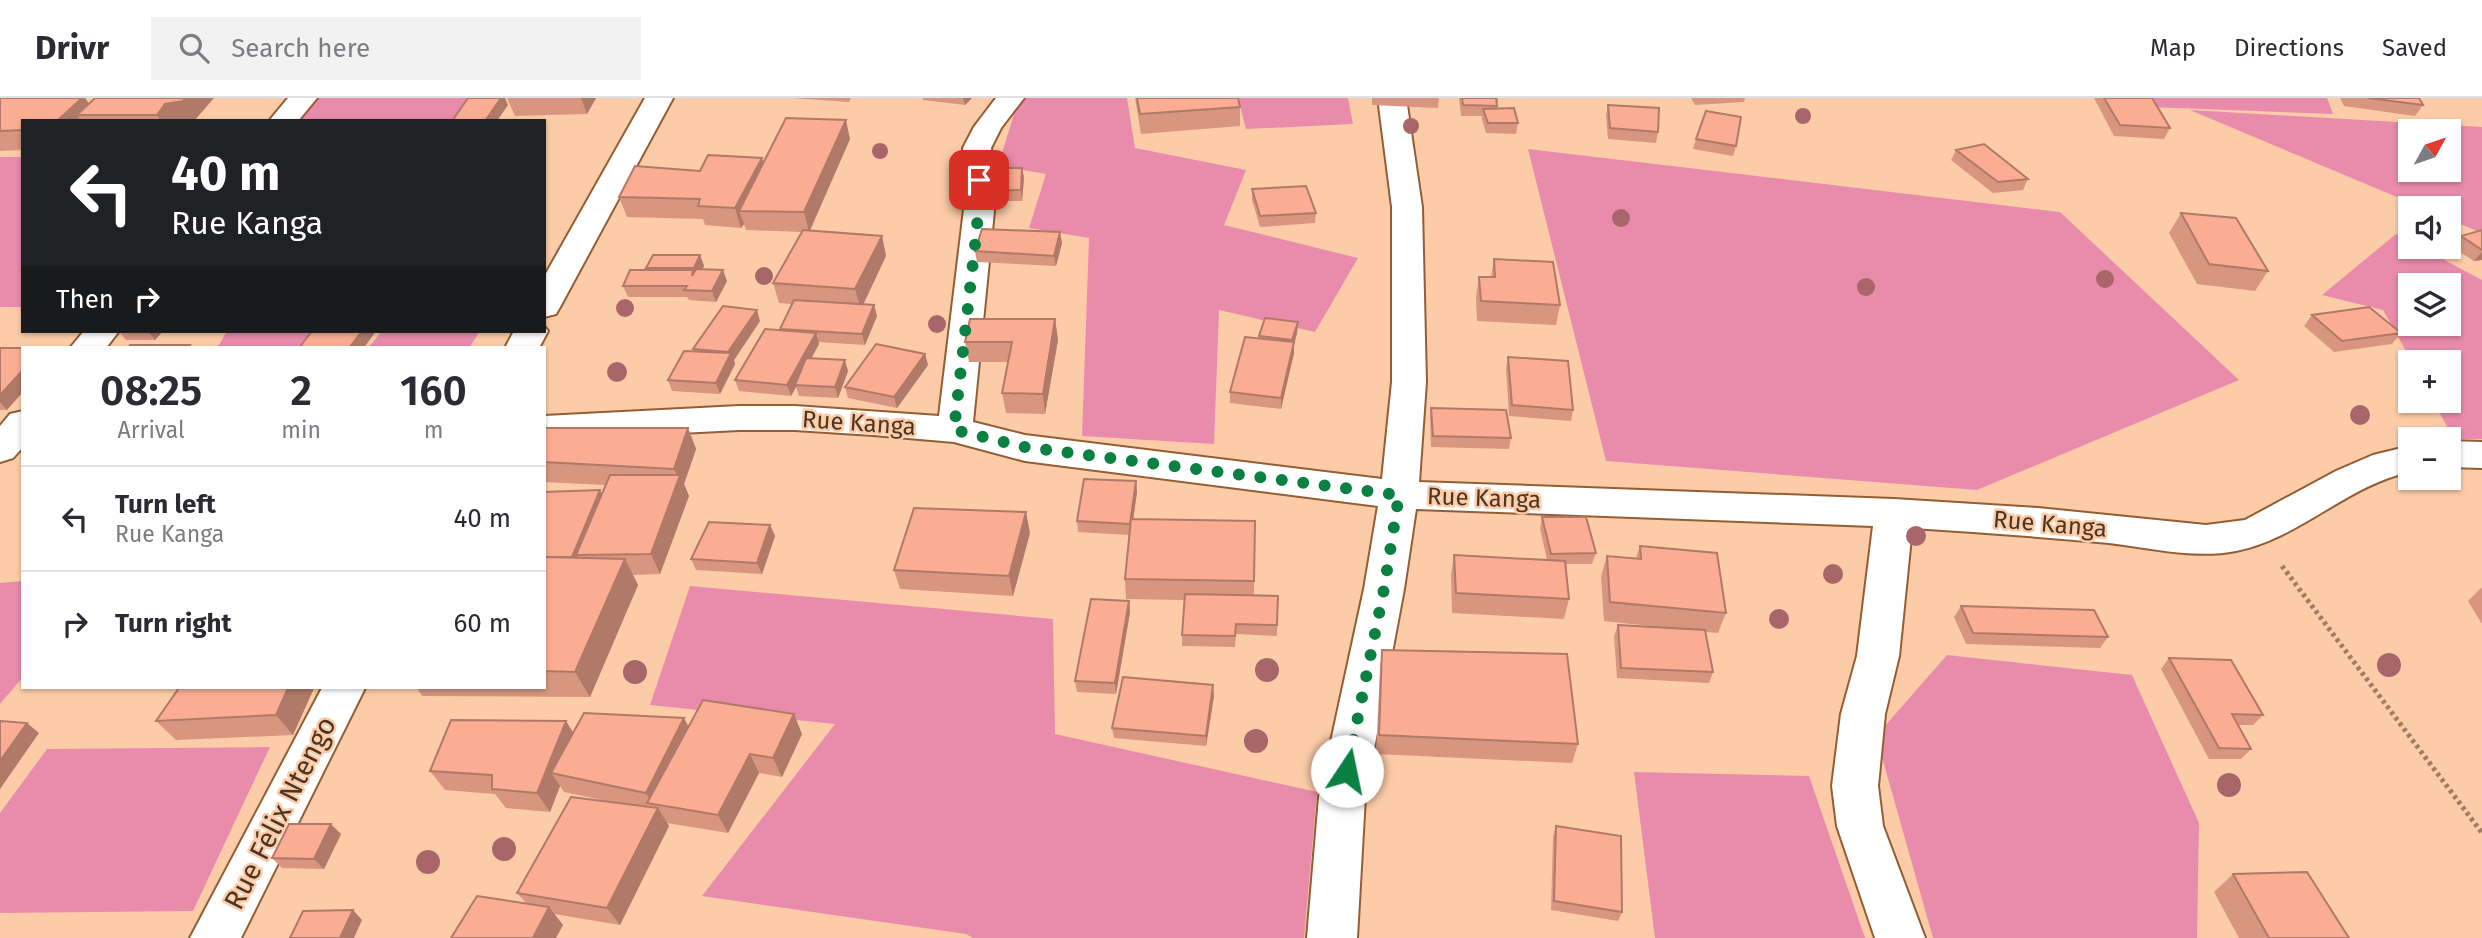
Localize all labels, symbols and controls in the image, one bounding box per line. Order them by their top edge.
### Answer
search box [151,17,641,80]
text: Drivr [35,28,109,68]
icon: search [175,29,213,67]
text: Search here [231,33,370,64]
text: Map [2150,34,2196,62]
text: Directions [2234,34,2344,62]
text: Saved [2382,34,2447,62]
north arrow [2398,119,2460,182]
map controls [2398,119,2461,490]
text: 40 m [171,144,280,203]
icon: left [56,147,147,238]
pin [949,150,1009,210]
icon: arrive [960,161,998,199]
button: sound [2398,196,2461,259]
text: Rue Kanga [171,204,323,242]
button: layers [2398,273,2461,336]
icon: right [128,280,166,318]
text: Then [56,284,114,315]
button: + [2398,350,2461,413]
text: 08:25 [100,366,202,416]
text: 2 [290,366,312,416]
text: 160 [400,366,467,416]
street label: Rue Kanga [801,405,917,441]
text: Arrival [117,416,185,444]
text: min [281,416,321,444]
text: m [424,416,443,444]
button: − [2398,427,2461,490]
street label: Rue Kanga [1426,482,1542,514]
text: Turn left [115,489,216,520]
icon: left [56,500,94,538]
text: 40 m [453,503,511,534]
street label: Rue Kanga [1992,505,2108,543]
text: Rue Kanga [115,520,224,548]
icon: right [56,605,94,643]
text: Turn right [115,608,232,639]
text: 60 m [453,608,511,639]
street label: Rue Félix Ntengo [217,711,343,915]
position arrow [1310,734,1384,808]

